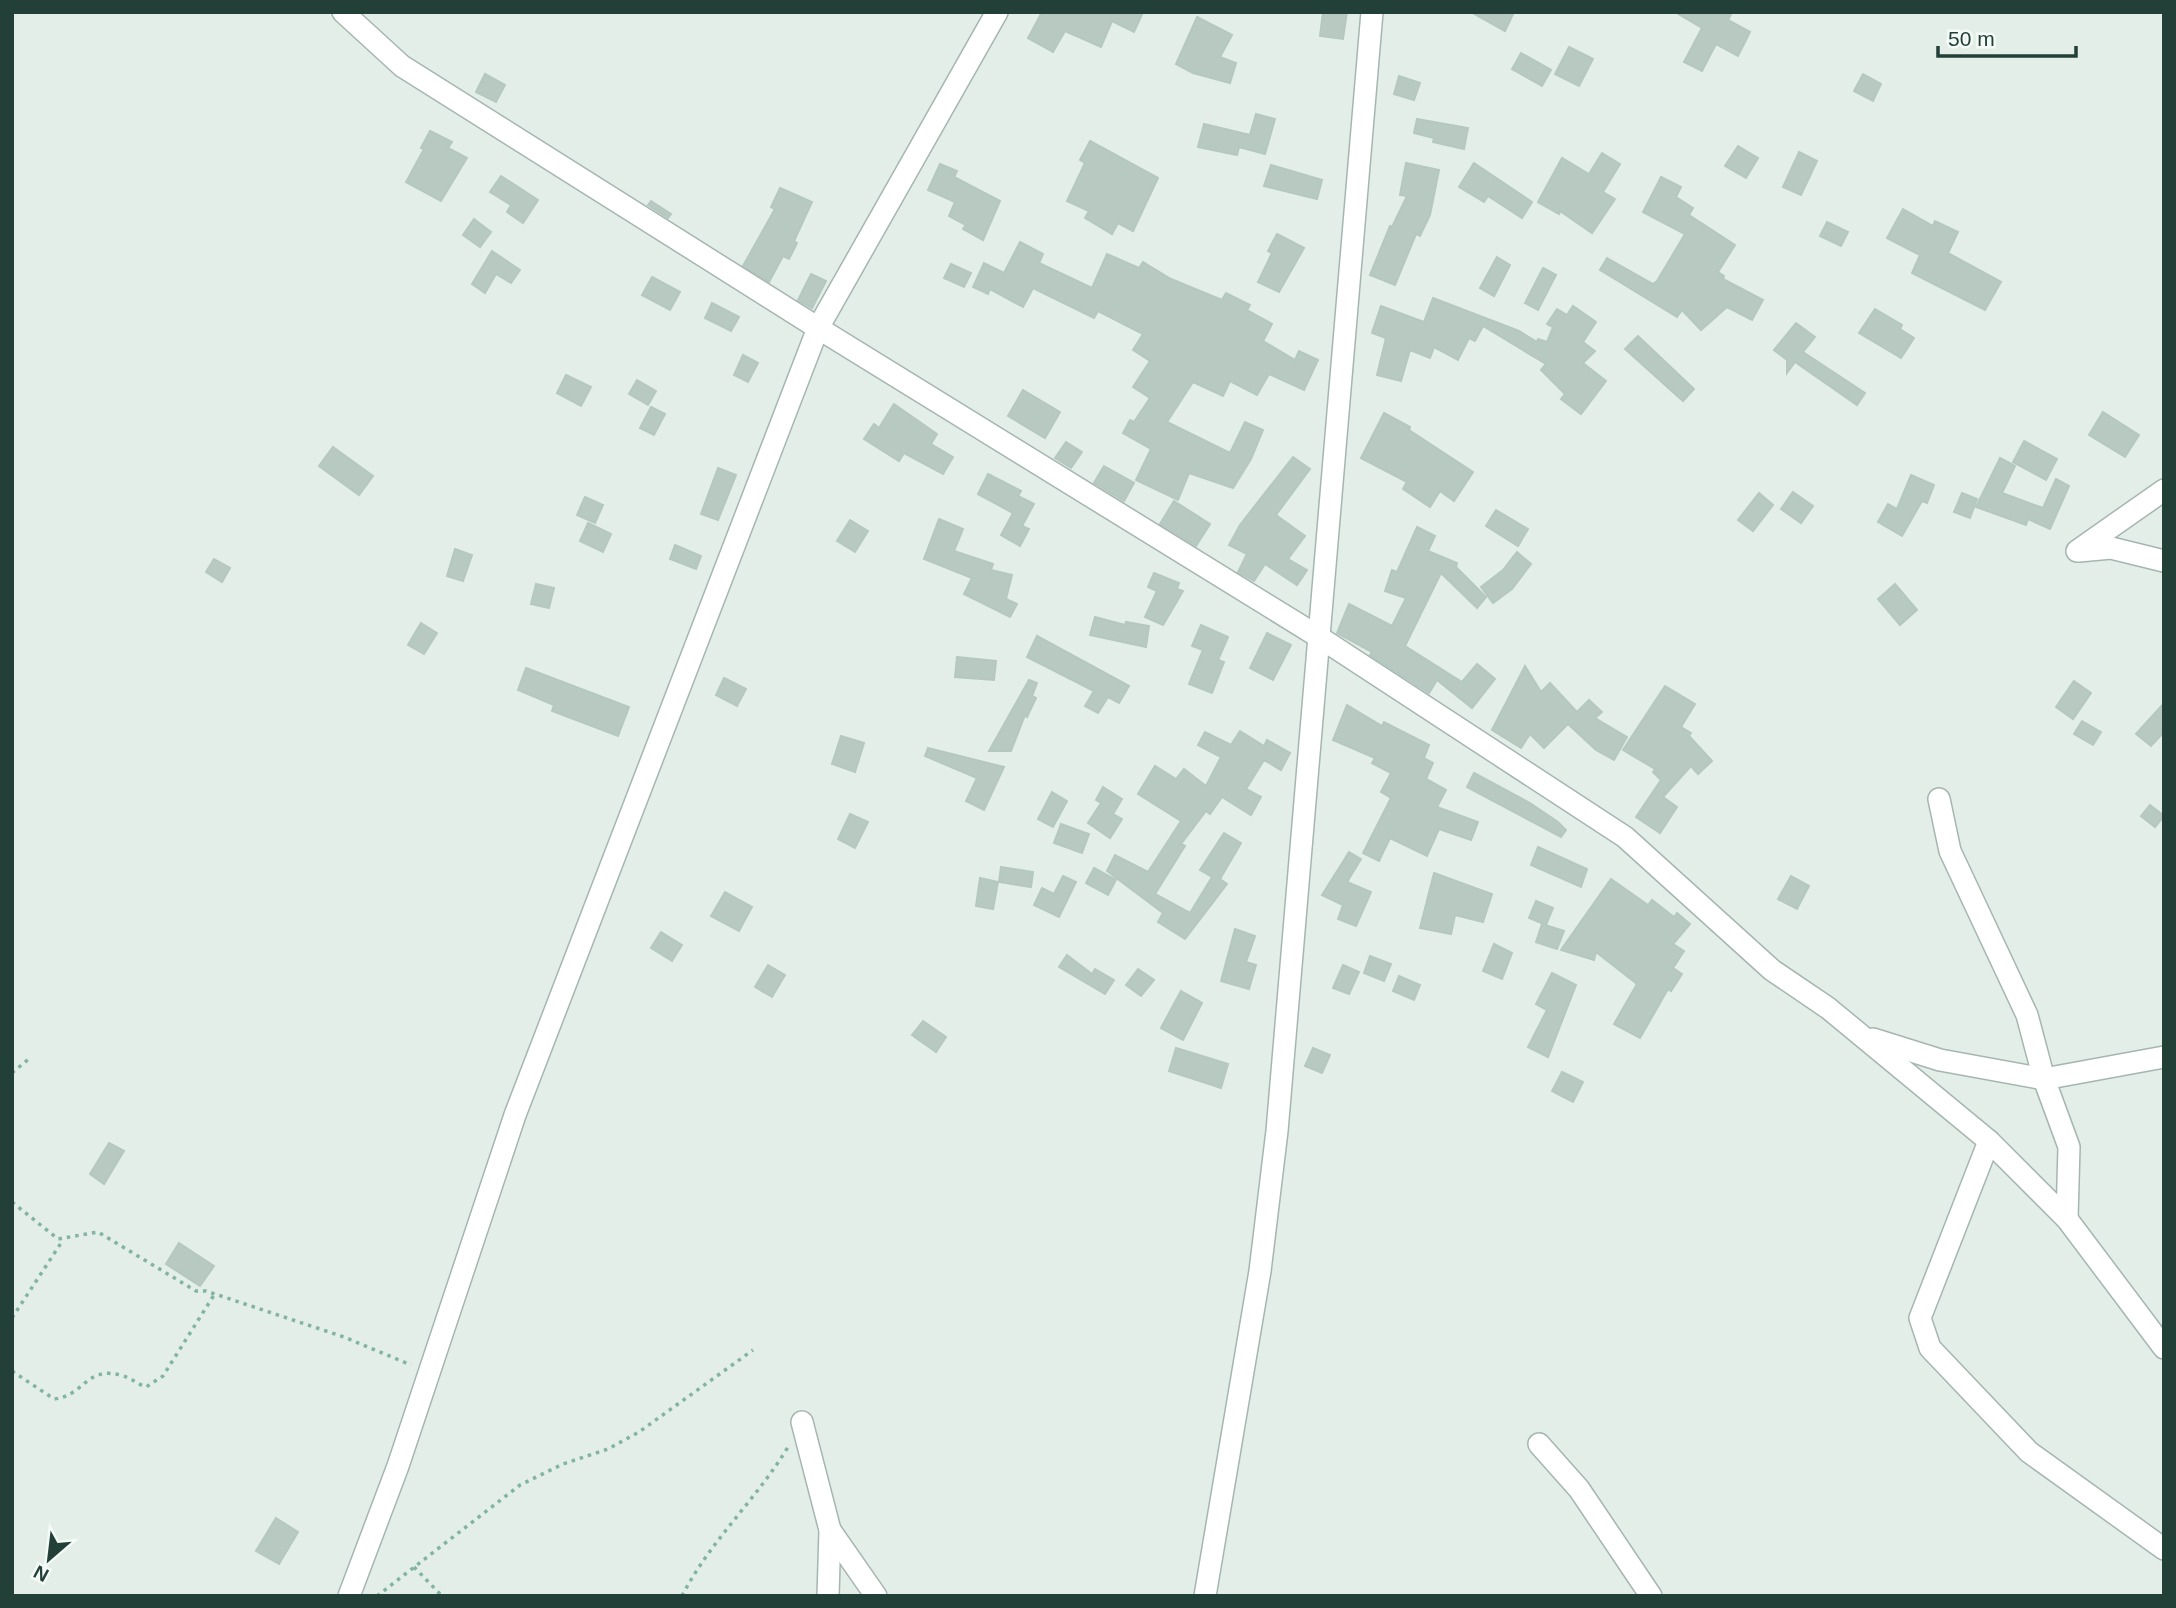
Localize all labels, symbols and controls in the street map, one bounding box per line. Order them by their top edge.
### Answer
scale bar [1938,14,2076,58]
text: 50 m [1948,27,1995,50]
north arrow [14,1524,84,1594]
text: N [30,1561,52,1586]

